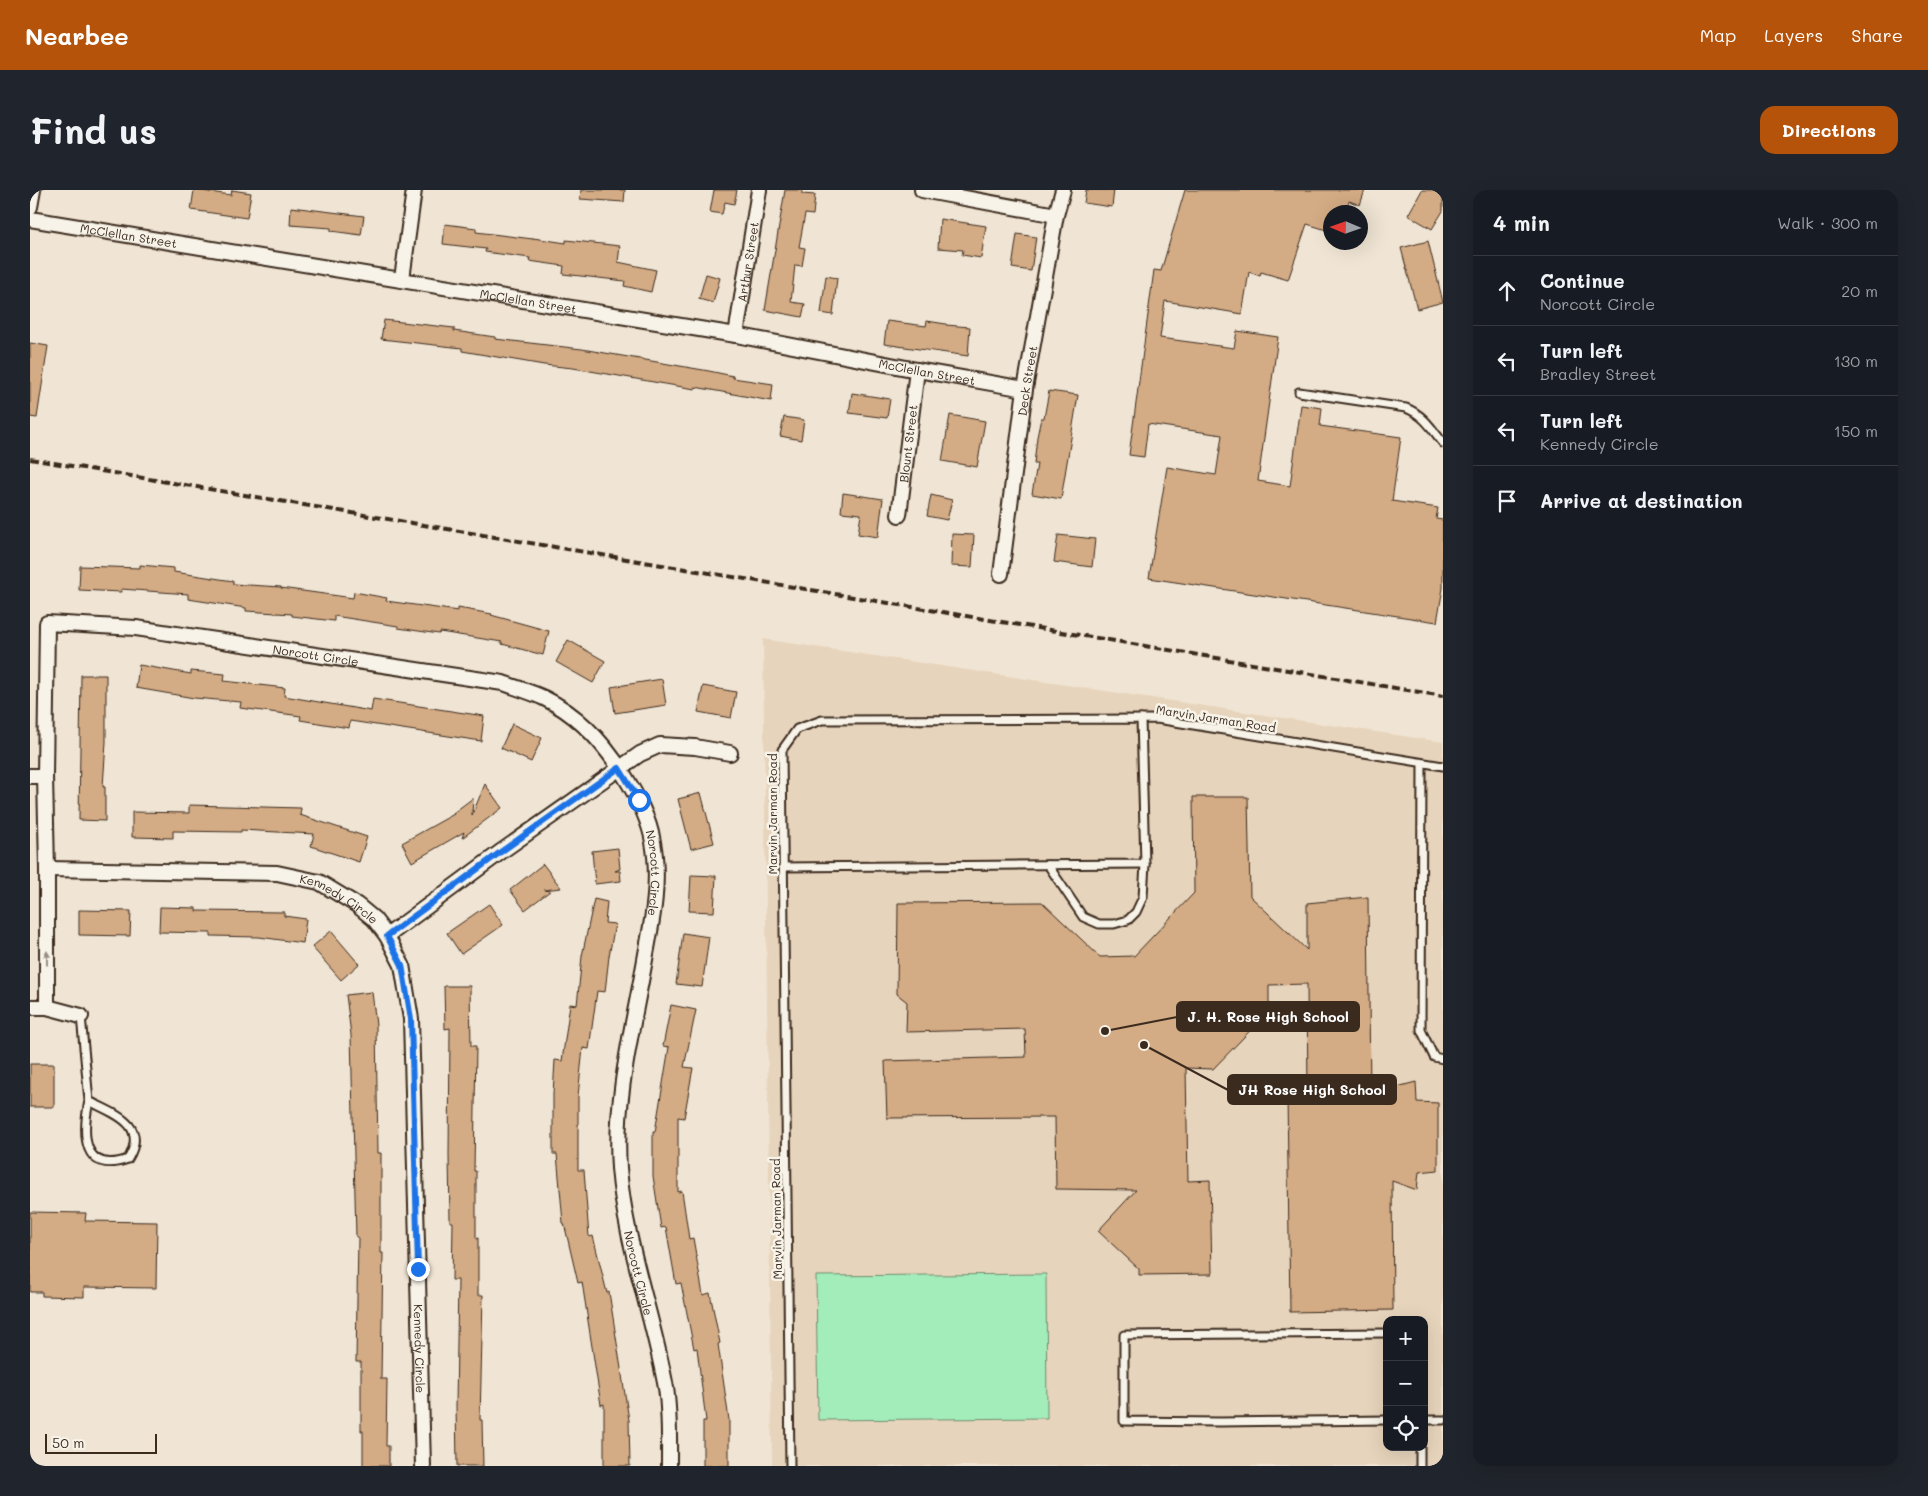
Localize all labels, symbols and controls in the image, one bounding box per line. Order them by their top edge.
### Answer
text: Nearbee [25,20,129,51]
text: Map [1700,23,1736,47]
text: Layers [1764,23,1823,47]
text: Share [1851,23,1903,47]
button: Directions [1760,106,1898,154]
text: Find us [30,107,157,153]
north arrow [1323,205,1368,250]
text: 4 min [1493,209,1550,236]
text: Walk · 300 m [1777,212,1878,233]
street label: McClellan Street [79,219,178,251]
street label: Arthur Street [733,221,762,303]
text: Continue [1540,268,1625,293]
icon: ahead [1493,277,1521,305]
text: 20 m [1841,280,1878,301]
street label: McClellan Street [479,285,578,317]
text: Norcott Circle [1540,293,1655,314]
text: Turn left [1540,338,1623,363]
street label: Deck Street [1014,344,1041,417]
icon: left [1493,347,1521,375]
text: 130 m [1834,350,1878,371]
street label: McClellan Street [877,355,977,388]
text: Bradley Street [1540,363,1656,384]
street label: Blount Street [895,404,921,483]
text: Turn left [1540,408,1623,433]
icon: left [1493,417,1521,445]
text: 150 m [1834,420,1878,441]
text: Kennedy Circle [1540,433,1659,454]
icon: arrive [1493,487,1521,515]
text: Arrive at destination [1540,488,1743,513]
street label: Norcott Circle [272,641,360,669]
street label: Marvin Jarman Road [1155,701,1277,735]
street label: Marvin Jarman Road [764,753,780,875]
route start [628,789,651,812]
street label: Norcott Circle [643,828,664,917]
street label: Kennedy Circle [298,870,381,927]
one-way arrow [43,950,51,966]
callout: J. H. Rose High School [1177,1002,1359,1031]
text: J. H. Rose High School [1187,1007,1349,1026]
callout: JH Rose High School [1228,1075,1396,1104]
text: JH Rose High School [1238,1080,1386,1099]
street label: Marvin Jarman Road [767,1158,785,1280]
street label: Norcott Circle [621,1229,657,1317]
route end [407,1258,430,1281]
street label: Kennedy Circle [411,1304,429,1393]
map controls [1383,1316,1428,1451]
button: + [1383,1316,1428,1361]
button: − [1383,1361,1428,1406]
button: locate [1383,1406,1428,1451]
scale bar [45,1431,158,1454]
text: 50 m [52,1433,84,1452]

